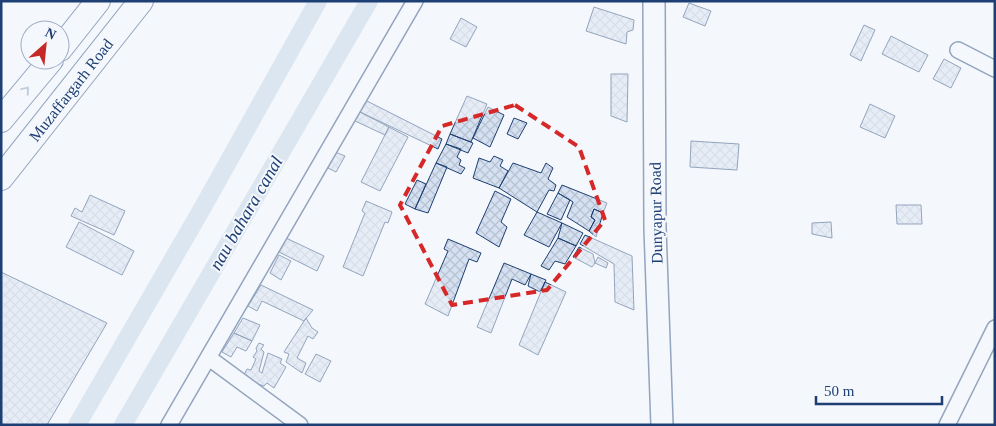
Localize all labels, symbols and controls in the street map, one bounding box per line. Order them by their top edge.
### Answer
north arrow [20,20,70,70]
text: N [43,25,59,43]
street label: Muzaffargarh Road [26,35,117,145]
one-way arrow [20,87,29,96]
water label: nau bahara canal [205,153,287,273]
street label: Dunyapur Road [647,162,666,264]
scale bar [816,374,942,406]
text: 50 m [824,383,855,399]

